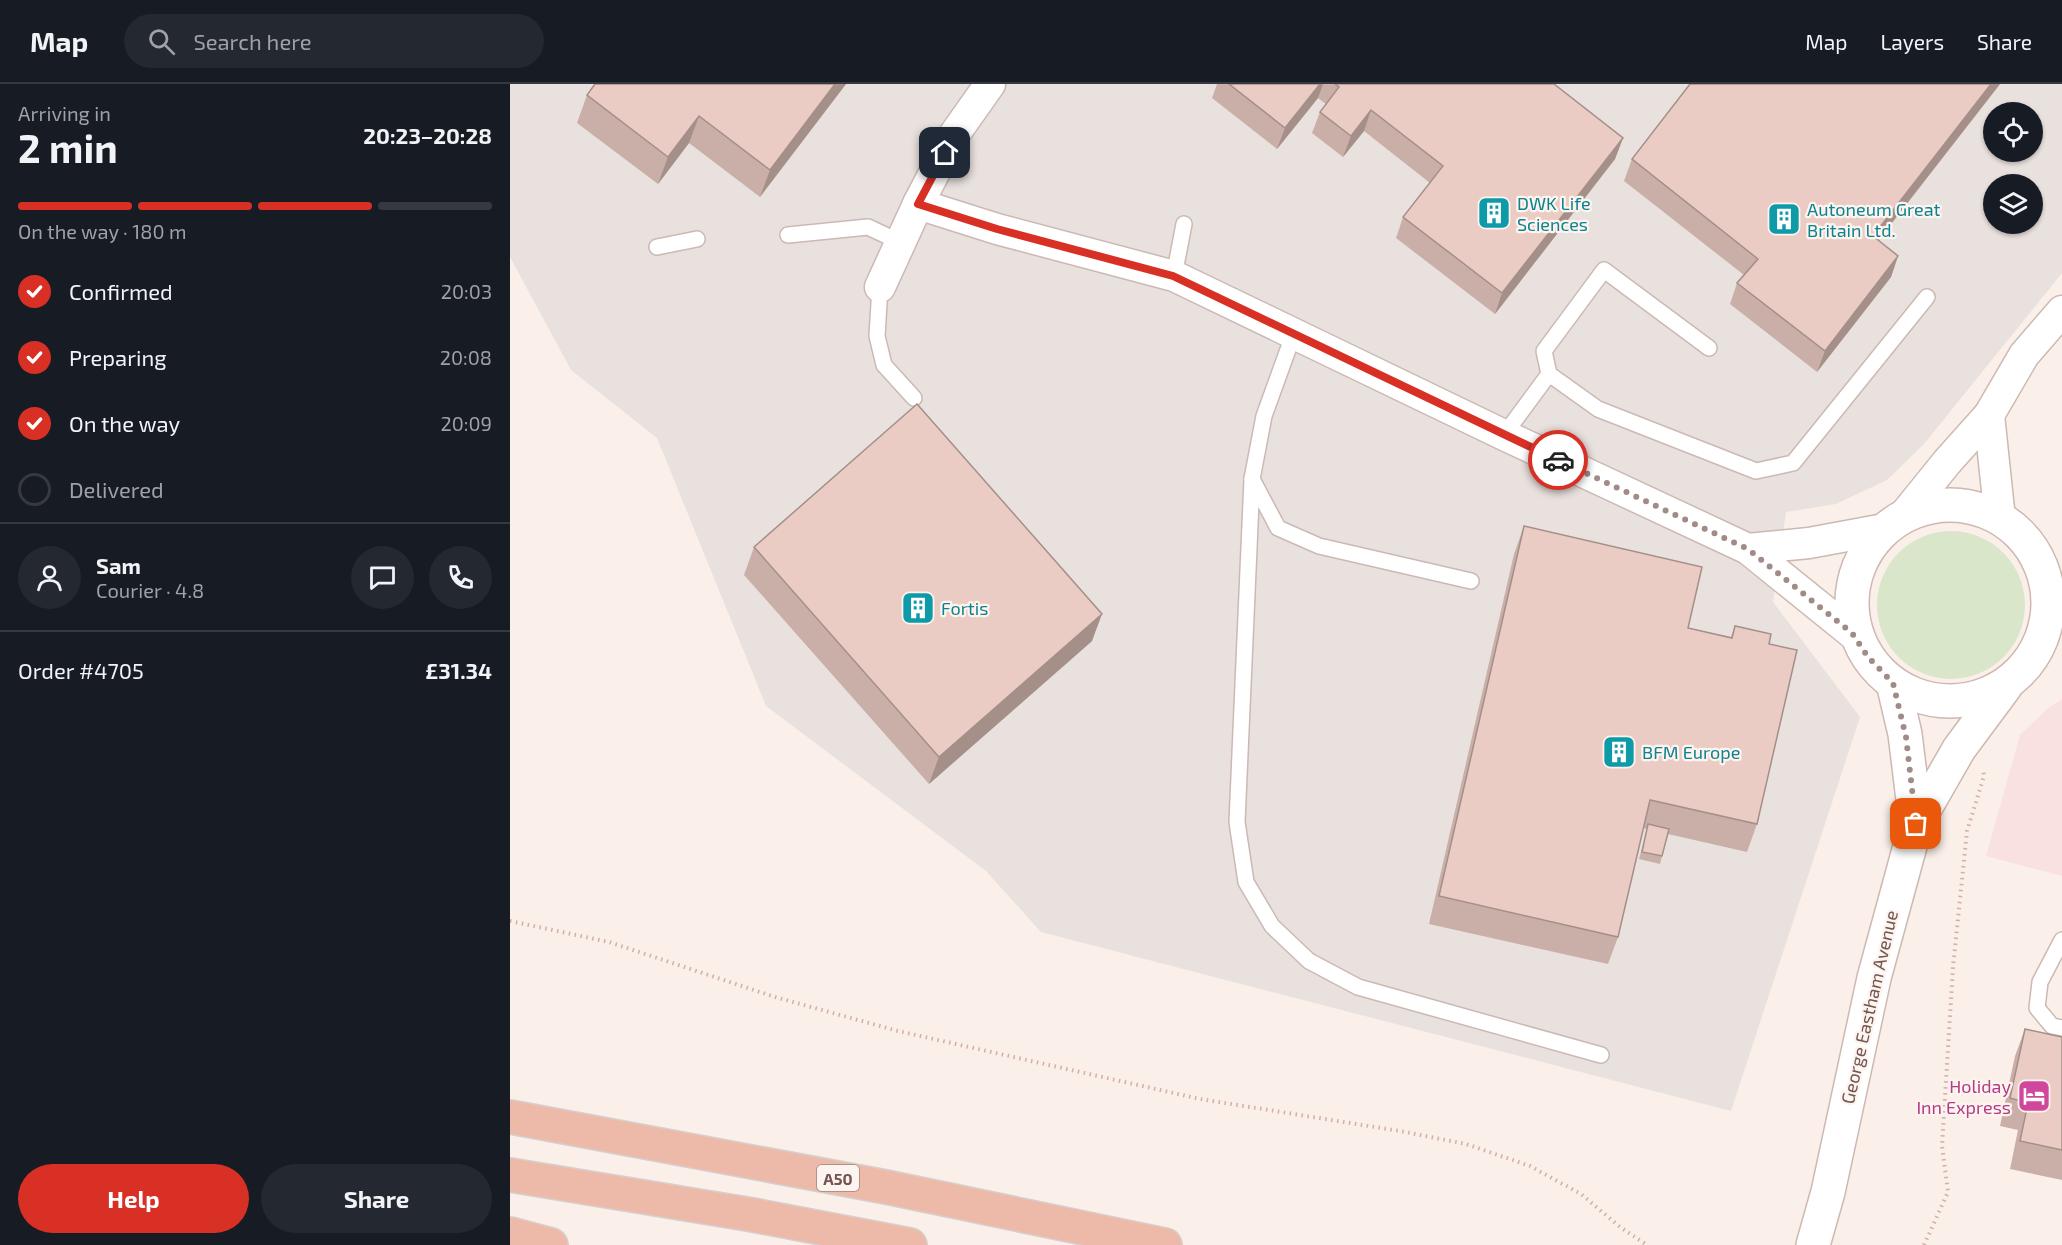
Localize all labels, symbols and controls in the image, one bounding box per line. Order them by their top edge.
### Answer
search box [124,14,544,68]
text: Map [30,24,88,58]
icon: search [145,25,178,58]
text: Search here [193,28,312,54]
text: Map [1805,29,1847,54]
text: Layers [1880,29,1944,54]
text: Share [1977,29,2032,54]
text: Arriving in [18,101,111,125]
map controls [1983,102,2043,234]
button: locate [1983,102,2043,162]
text: 20:23–20:28 [363,122,492,148]
text: 2 min [18,124,118,171]
pin [919,127,970,178]
icon: home [928,136,961,169]
button: layers [1983,174,2043,234]
place label: DWK Life Sciences [1517,192,1591,235]
building icon: DWK Life Sciences [1476,195,1512,231]
place label: Autoneum Great Britain Ltd. [1807,198,1941,241]
building icon: Autoneum Great Britain Ltd. [1766,201,1802,237]
text: On the way · 180 m [18,219,186,243]
icon: check [18,275,51,308]
text: Confirmed [69,278,173,304]
text: 20:03 [441,279,492,303]
icon: check [18,341,51,374]
text: Preparing [69,344,167,370]
text: 20:08 [440,345,492,369]
icon: check [18,407,51,440]
text: On the way [69,410,180,436]
text: 20:09 [440,411,492,435]
courier [1528,430,1588,490]
icon: car [1542,444,1575,477]
text: Delivered [69,476,164,502]
button: person [18,546,81,609]
button: chat [351,546,414,609]
button: phone [429,546,492,609]
text: Sam [96,552,141,578]
text: Courier · 4.8 [96,578,204,602]
building icon: Fortis [900,590,936,626]
place label: Fortis [941,597,988,619]
text: Order #4705 [18,657,144,683]
text: £31.34 [425,657,492,683]
building icon: BFM Europe [1601,734,1637,770]
place label: BFM Europe [1642,741,1740,763]
pin [1890,798,1941,849]
icon: bag [1899,807,1932,840]
street label: George Eastham Avenue [1836,908,1902,1106]
place label: Holiday Inn Express [1916,1075,2011,1118]
hotel icon: Holiday Inn Express [2016,1078,2052,1114]
button: Help [18,1164,249,1233]
button: Share [261,1164,492,1233]
road number: A50 [817,1165,859,1191]

